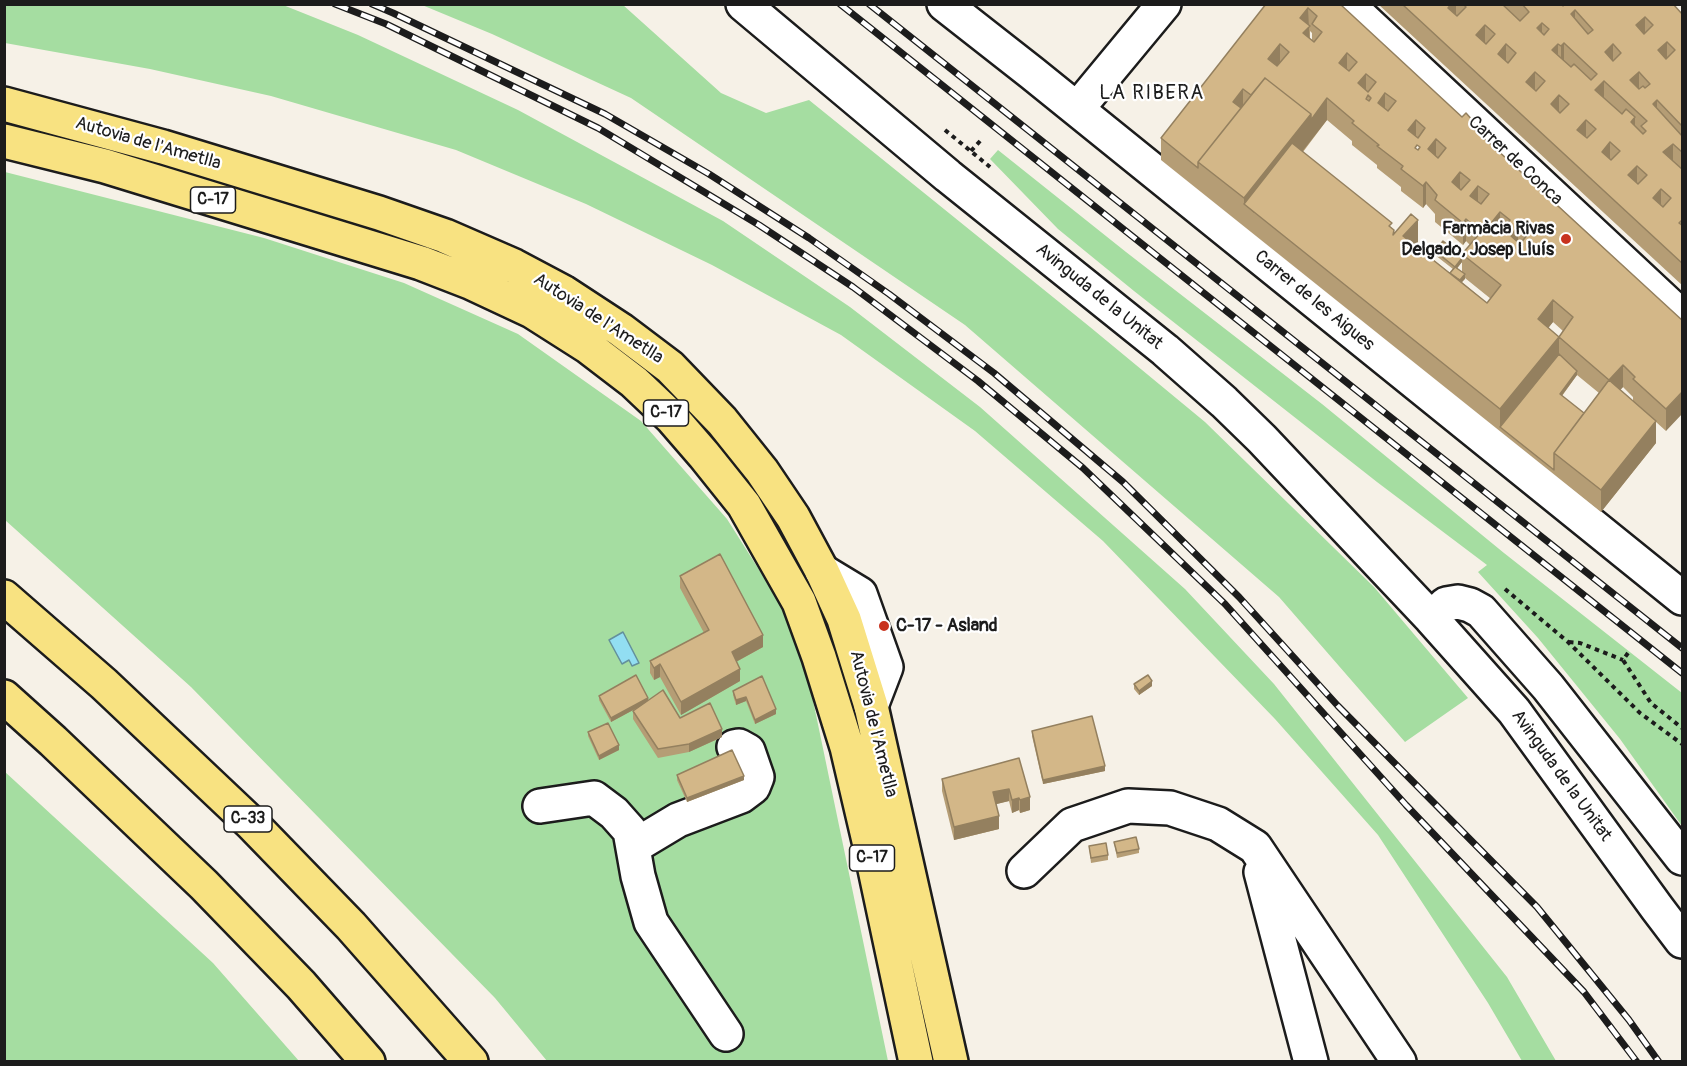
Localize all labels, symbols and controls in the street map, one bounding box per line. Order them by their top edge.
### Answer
district label: LA RIBERA [1099,82,1205,106]
street label: Carrer de Conca [1463,112,1567,210]
street label: Autovia de l'Ametlla [73,113,223,175]
road number: C-17 [190,187,236,213]
place label: Farmàcia Rivas Delgado, Josep Lluís [1401,218,1554,260]
marker: Farmàcia Rivas Delgado, Josep Lluís [1559,232,1573,246]
street label: Avinguda de la Unitat [1031,239,1167,355]
street label: Carrer de les Aigues [1250,246,1378,356]
street label: Autovia de l'Ametlla [529,269,667,369]
road number: C-17 [644,400,688,426]
place label: C-17 - Asland [896,615,998,637]
marker: C-17 - Asland [877,619,891,633]
street label: Autovia de l'Ametlla [844,648,902,800]
street label: Avinguda de la Unitat [1506,706,1616,846]
road number: C-33 [224,806,272,832]
road number: C-17 [850,845,894,871]

